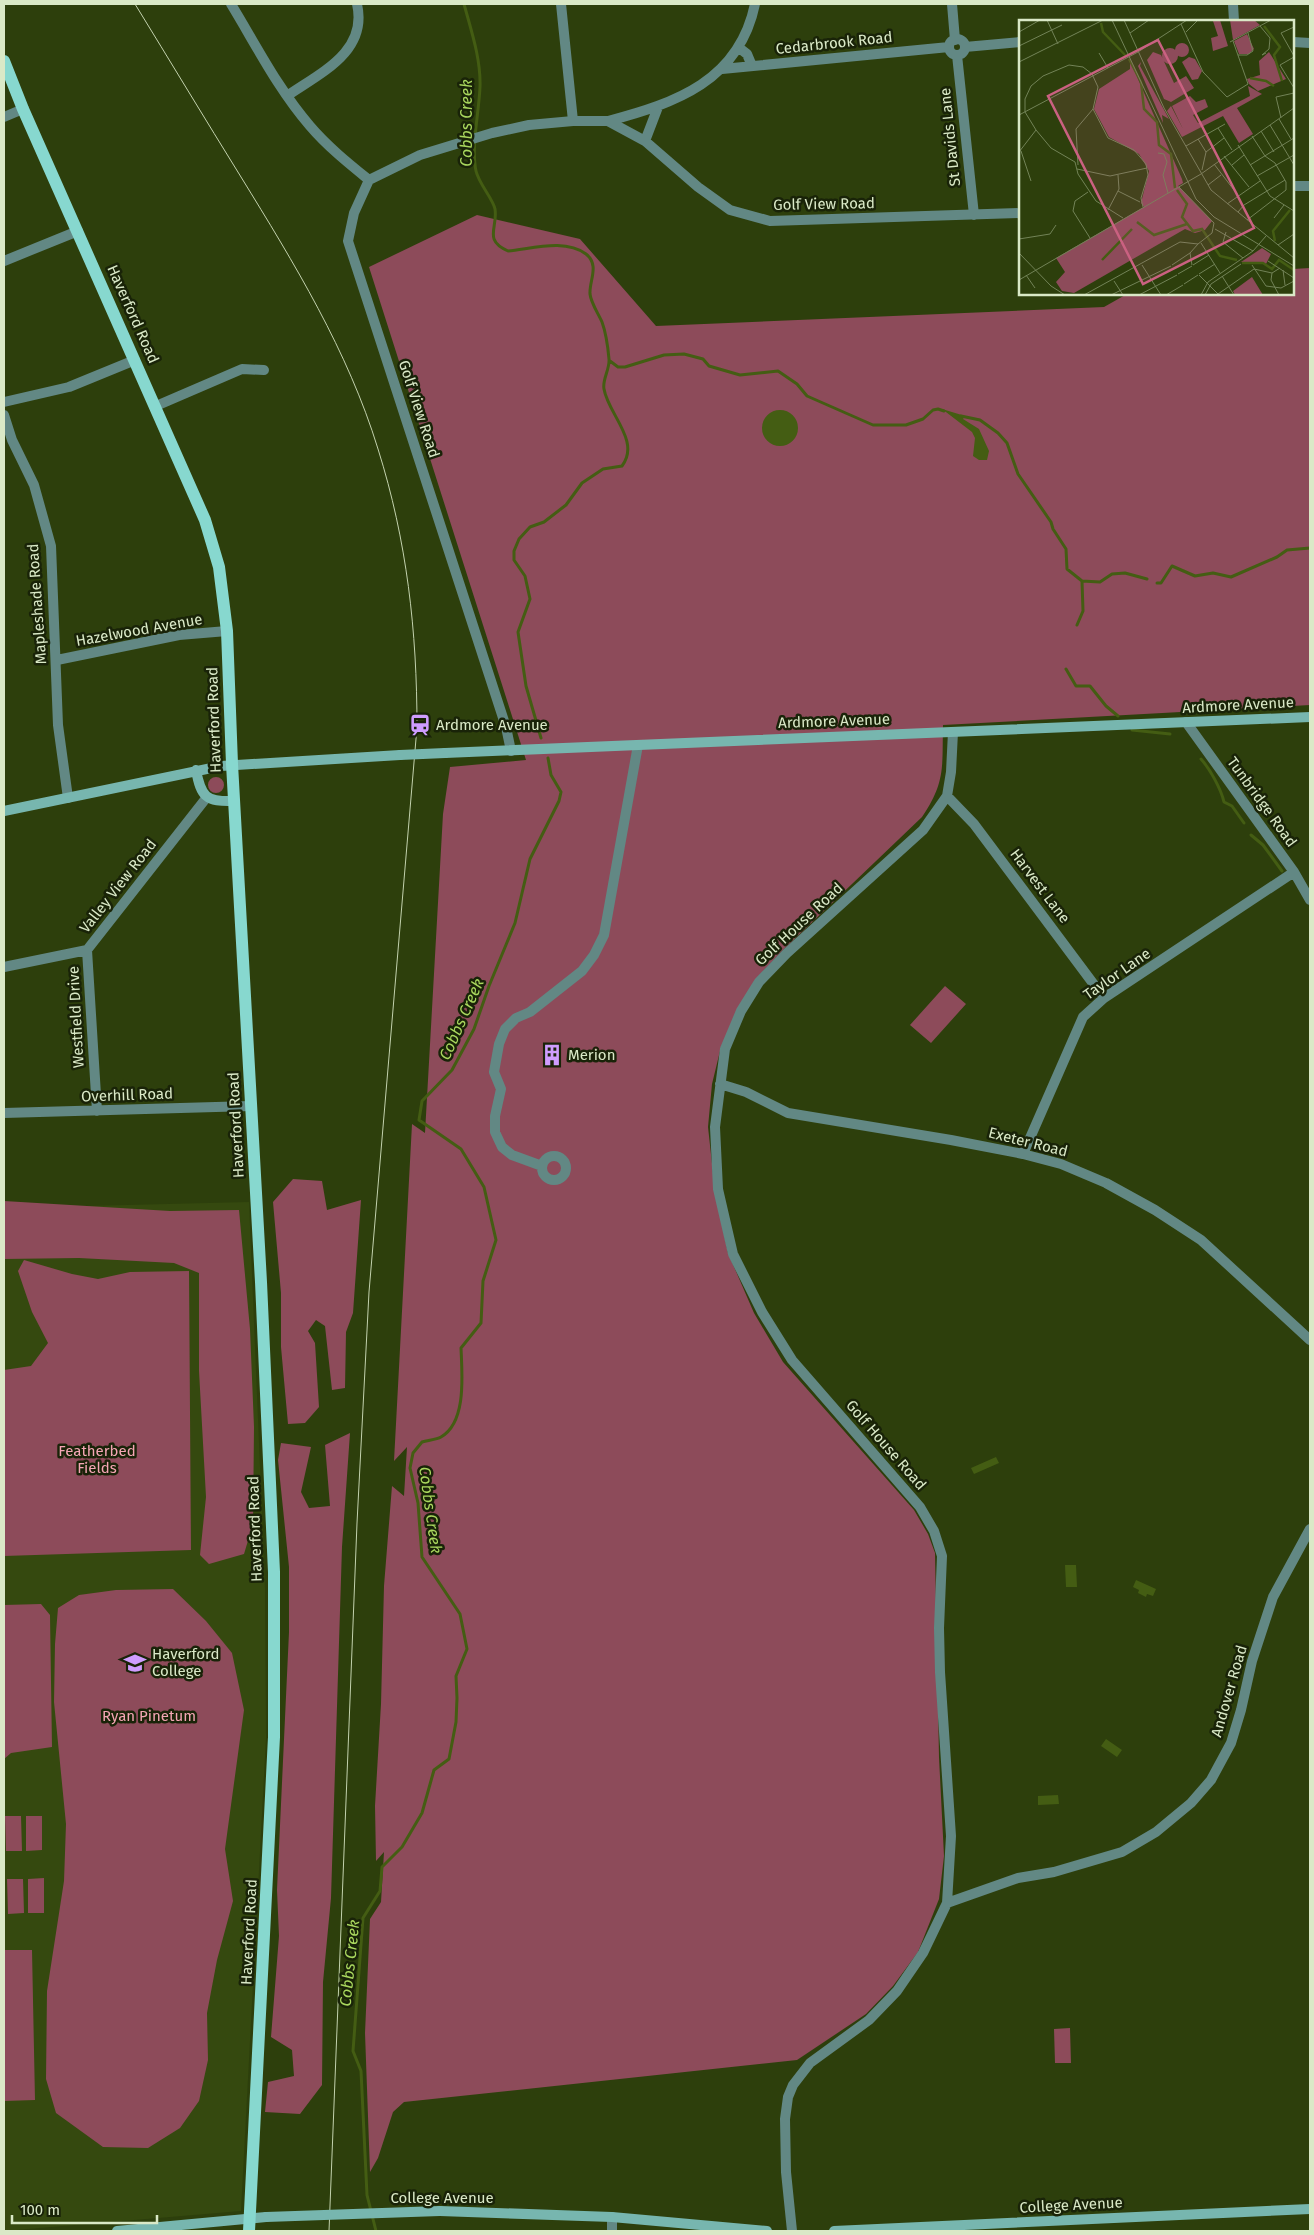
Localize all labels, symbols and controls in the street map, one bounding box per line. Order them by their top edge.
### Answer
inset map [1019,20,1294,295]
street label: Cedarbrook Road [775,28,893,58]
water label: Cobbs Creek [457,79,476,167]
street label: St Davids Lane [936,87,964,187]
street label: Golf View Road [773,194,875,214]
street label: Haverford Road [103,262,163,366]
street label: Golf View Road [395,358,443,460]
street label: Mapleshade Road [24,543,50,665]
street label: Hazelwood Avenue [74,610,204,650]
street label: Haverford Road [203,667,225,773]
street label: Ardmore Avenue [1182,693,1294,717]
street label: Ardmore Avenue [778,710,890,732]
station icon: Ardmore Avenue [407,712,433,738]
place label: Ardmore Avenue [436,716,548,734]
street label: Tunbridge Road [1223,753,1301,851]
street label: Valley View Road [76,836,160,936]
street label: Harvest Lane [1006,845,1074,927]
street label: Golf House Road [752,879,846,969]
street label: Taylor Lane [1080,944,1154,1004]
street label: Westfield Drive [64,966,88,1068]
water label: Cobbs Creek [435,975,488,1063]
building icon: Merion [539,1042,565,1068]
place label: Merion [568,1046,615,1064]
street label: Haverford Road [224,1072,248,1178]
street label: Overhill Road [81,1084,173,1106]
street label: Exeter Road [986,1123,1070,1161]
street label: Golf House Road [842,1396,930,1494]
park label: Featherbed Fields [58,1442,136,1477]
water label: Cobbs Creek [415,1466,446,1555]
street label: Haverford Road [244,1476,266,1582]
street label: Andover Road [1207,1643,1251,1739]
place label: Haverford College [152,1645,219,1680]
school or university icon: Haverford College [122,1650,148,1676]
park label: Ryan Pinetum [102,1707,196,1725]
street label: Haverford Road [237,1879,261,1985]
water label: Cobbs Creek [335,1918,364,2007]
street label: College Avenue [390,2189,494,2207]
scale bar [12,2192,158,2224]
street label: College Avenue [1019,2193,1123,2217]
text: 100 m [20,2201,60,2219]

